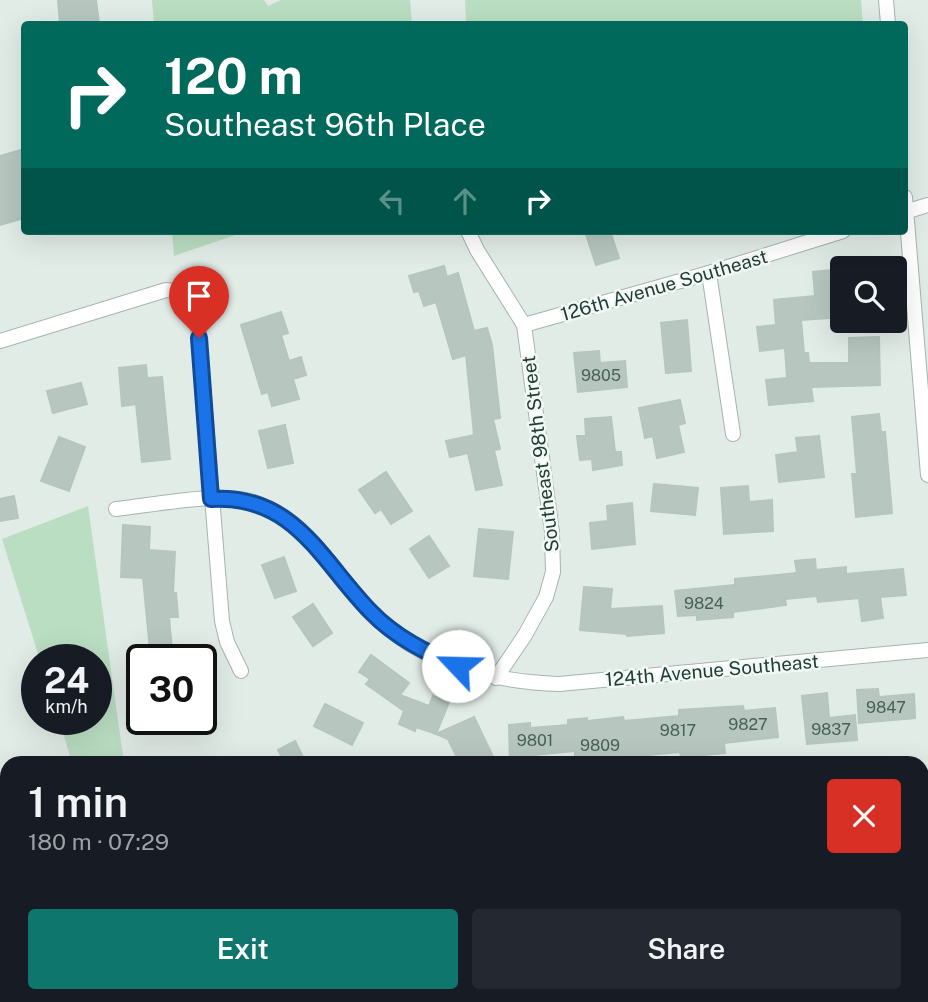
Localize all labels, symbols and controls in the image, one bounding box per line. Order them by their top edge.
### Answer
text: 120 m [164,47,303,105]
icon: right [49,49,140,140]
text: Southeast 96th Place [164,106,486,143]
icon: left [373,182,411,220]
icon: ahead [446,182,484,220]
icon: right [519,182,557,220]
street label: 126th Avenue Southeast [558,245,770,325]
map controls [830,256,907,333]
button: search [830,256,907,333]
pin [169,266,229,338]
icon: arrive [180,277,218,315]
street label: Southeast 98th Street [517,355,563,553]
house number: 9805 [581,366,621,385]
house number: 9824 [684,594,724,613]
position arrow [421,629,495,703]
speed limit sign: 30 [126,644,217,735]
street label: 124th Avenue Southeast [604,650,820,690]
text: 24 [44,660,89,701]
text: km/h [45,696,88,717]
house number: 9847 [866,698,906,717]
house number: 9827 [728,715,768,734]
house number: 9837 [811,720,851,739]
house number: 9817 [660,721,696,740]
house number: 9801 [517,731,553,750]
house number: 9809 [580,736,620,755]
text: 1 min [28,777,128,826]
button: close [827,779,901,853]
text: 180 m · 07:29 [28,828,169,855]
button: Exit [28,909,458,989]
button: Share [472,909,901,989]

